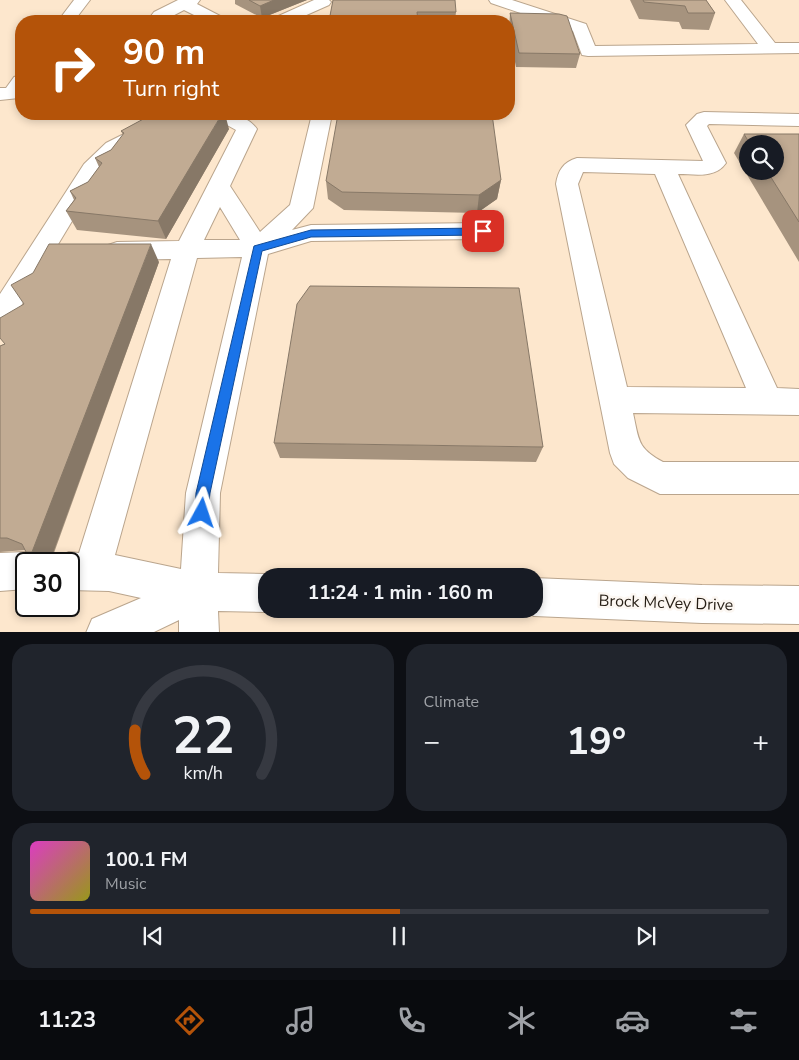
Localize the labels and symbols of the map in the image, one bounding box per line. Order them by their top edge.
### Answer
pin [462,210,504,252]
position arrow [175,486,227,538]
speed limit sign: 30 [15,552,80,617]
street label: Brock McVey Drive [598,590,734,616]

